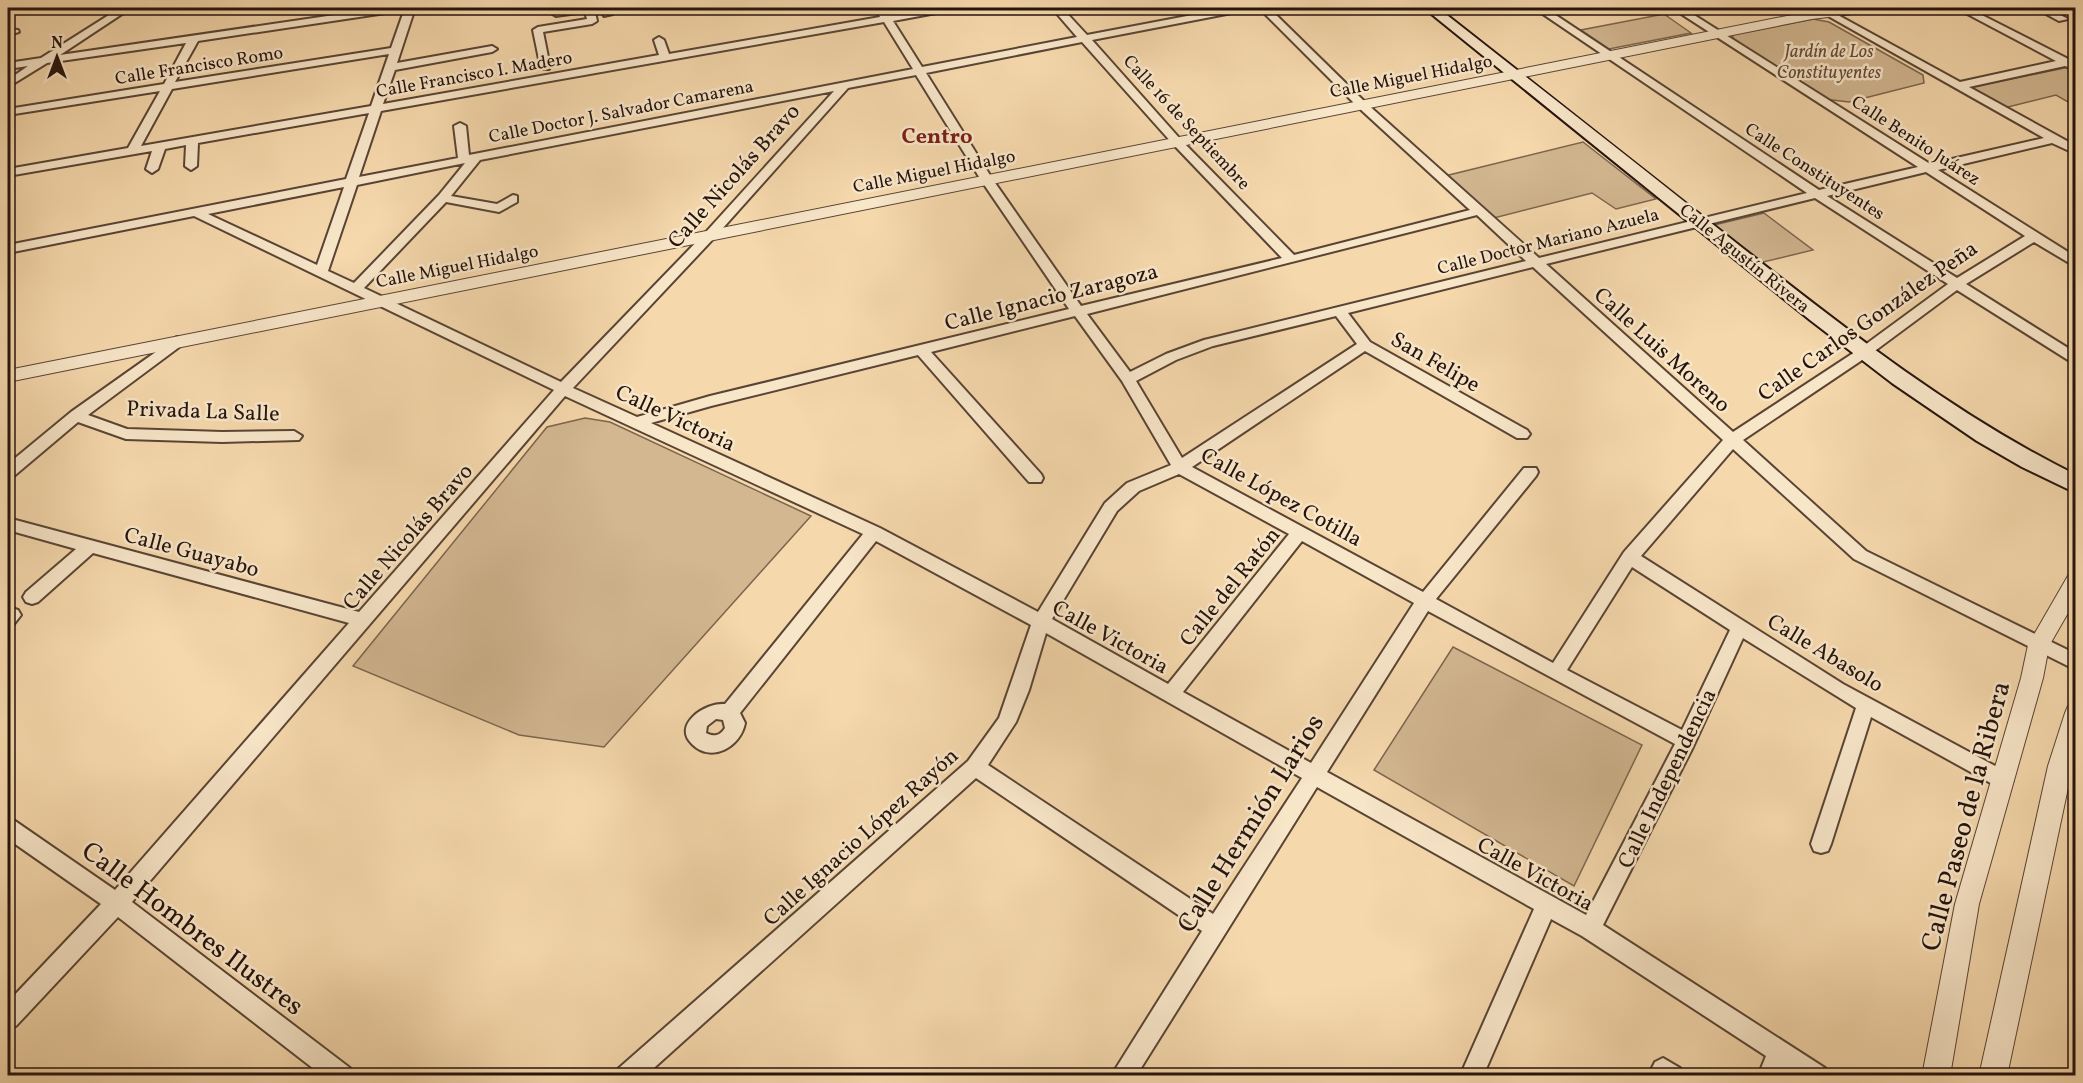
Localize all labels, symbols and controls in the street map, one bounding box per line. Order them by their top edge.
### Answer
north arrow [27,27,87,87]
text: N [51,33,63,55]
park label: Jardín de Los Constituyentes [1777,40,1882,86]
street label: Calle Francisco Romo [113,41,285,92]
street label: Calle Francisco I. Madero [374,46,574,105]
street label: Calle Miguel Hidalgo [1328,49,1495,105]
street label: Calle 16 de Septiembre [1117,50,1255,196]
street label: Calle Doctor J. Salvador Camarena [487,74,756,150]
street label: Calle Benito Juárez [1846,90,1984,192]
street label: Calle Nicolás Bravo [661,97,808,256]
street label: Calle Constituyentes [1739,118,1889,227]
district label: Centro [901,122,973,153]
street label: Calle Miguel Hidalgo [851,144,1018,200]
street label: Calle Agustín Rivera [1673,199,1815,320]
street label: Calle Doctor Mariano Azuela [1435,203,1662,282]
street label: Calle Carlos González Peña [1752,234,1985,410]
street label: Calle Miguel Hidalgo [374,239,541,295]
street label: Calle Ignacio Zaragoza [942,257,1162,340]
street label: Calle Luis Moreno [1586,281,1737,421]
street label: San Felipe [1384,325,1485,401]
street label: Calle Victoria [610,378,740,461]
street label: Privada La Salle [126,394,280,431]
street label: Calle López Cotilla [1194,441,1367,555]
street label: Calle Nicolás Bravo [336,458,481,618]
street label: Calle Guayabo [120,520,262,586]
street label: Calle del Ratón [1173,521,1289,654]
street label: Calle Victoria [1046,593,1174,683]
street label: Calle Abasolo [1761,607,1889,701]
street label: Calle Paseo de la Ribera [1913,677,2021,956]
street label: Calle Independencia [1611,684,1725,874]
street label: Calle Hermión Larios [1169,707,1335,941]
street label: Calle Ignacio López Rayón [757,742,966,934]
street label: Calle Victoria [1471,830,1599,920]
street label: Calle Hombres Ilustres [73,833,311,1026]

